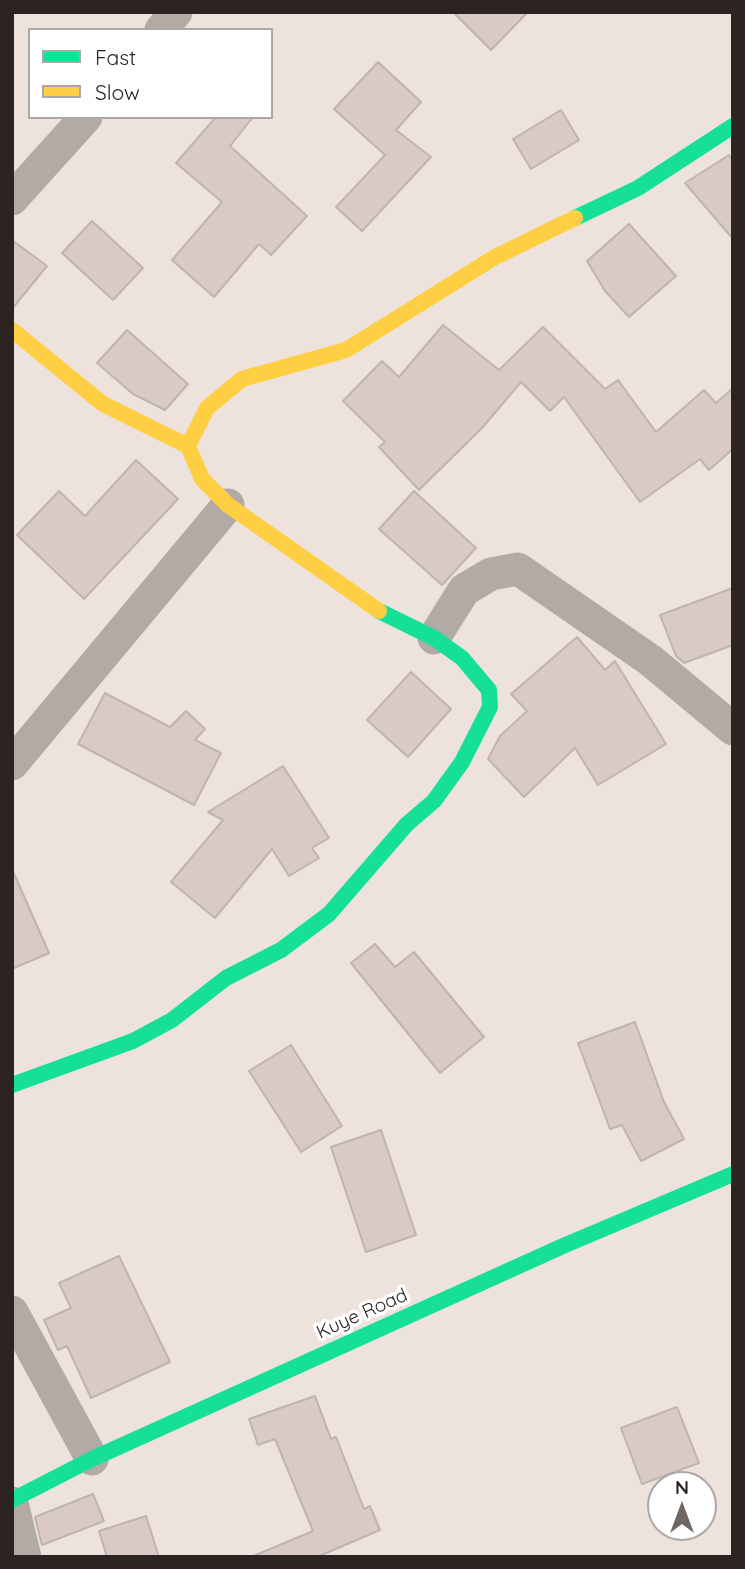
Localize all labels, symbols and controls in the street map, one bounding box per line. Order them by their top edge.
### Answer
legend [28,28,273,119]
text: Fast [95,44,136,70]
text: Slow [95,79,140,105]
street label: Kuye Road [313,1284,411,1344]
north arrow [647,1471,717,1541]
text: N [675,1475,689,1499]

